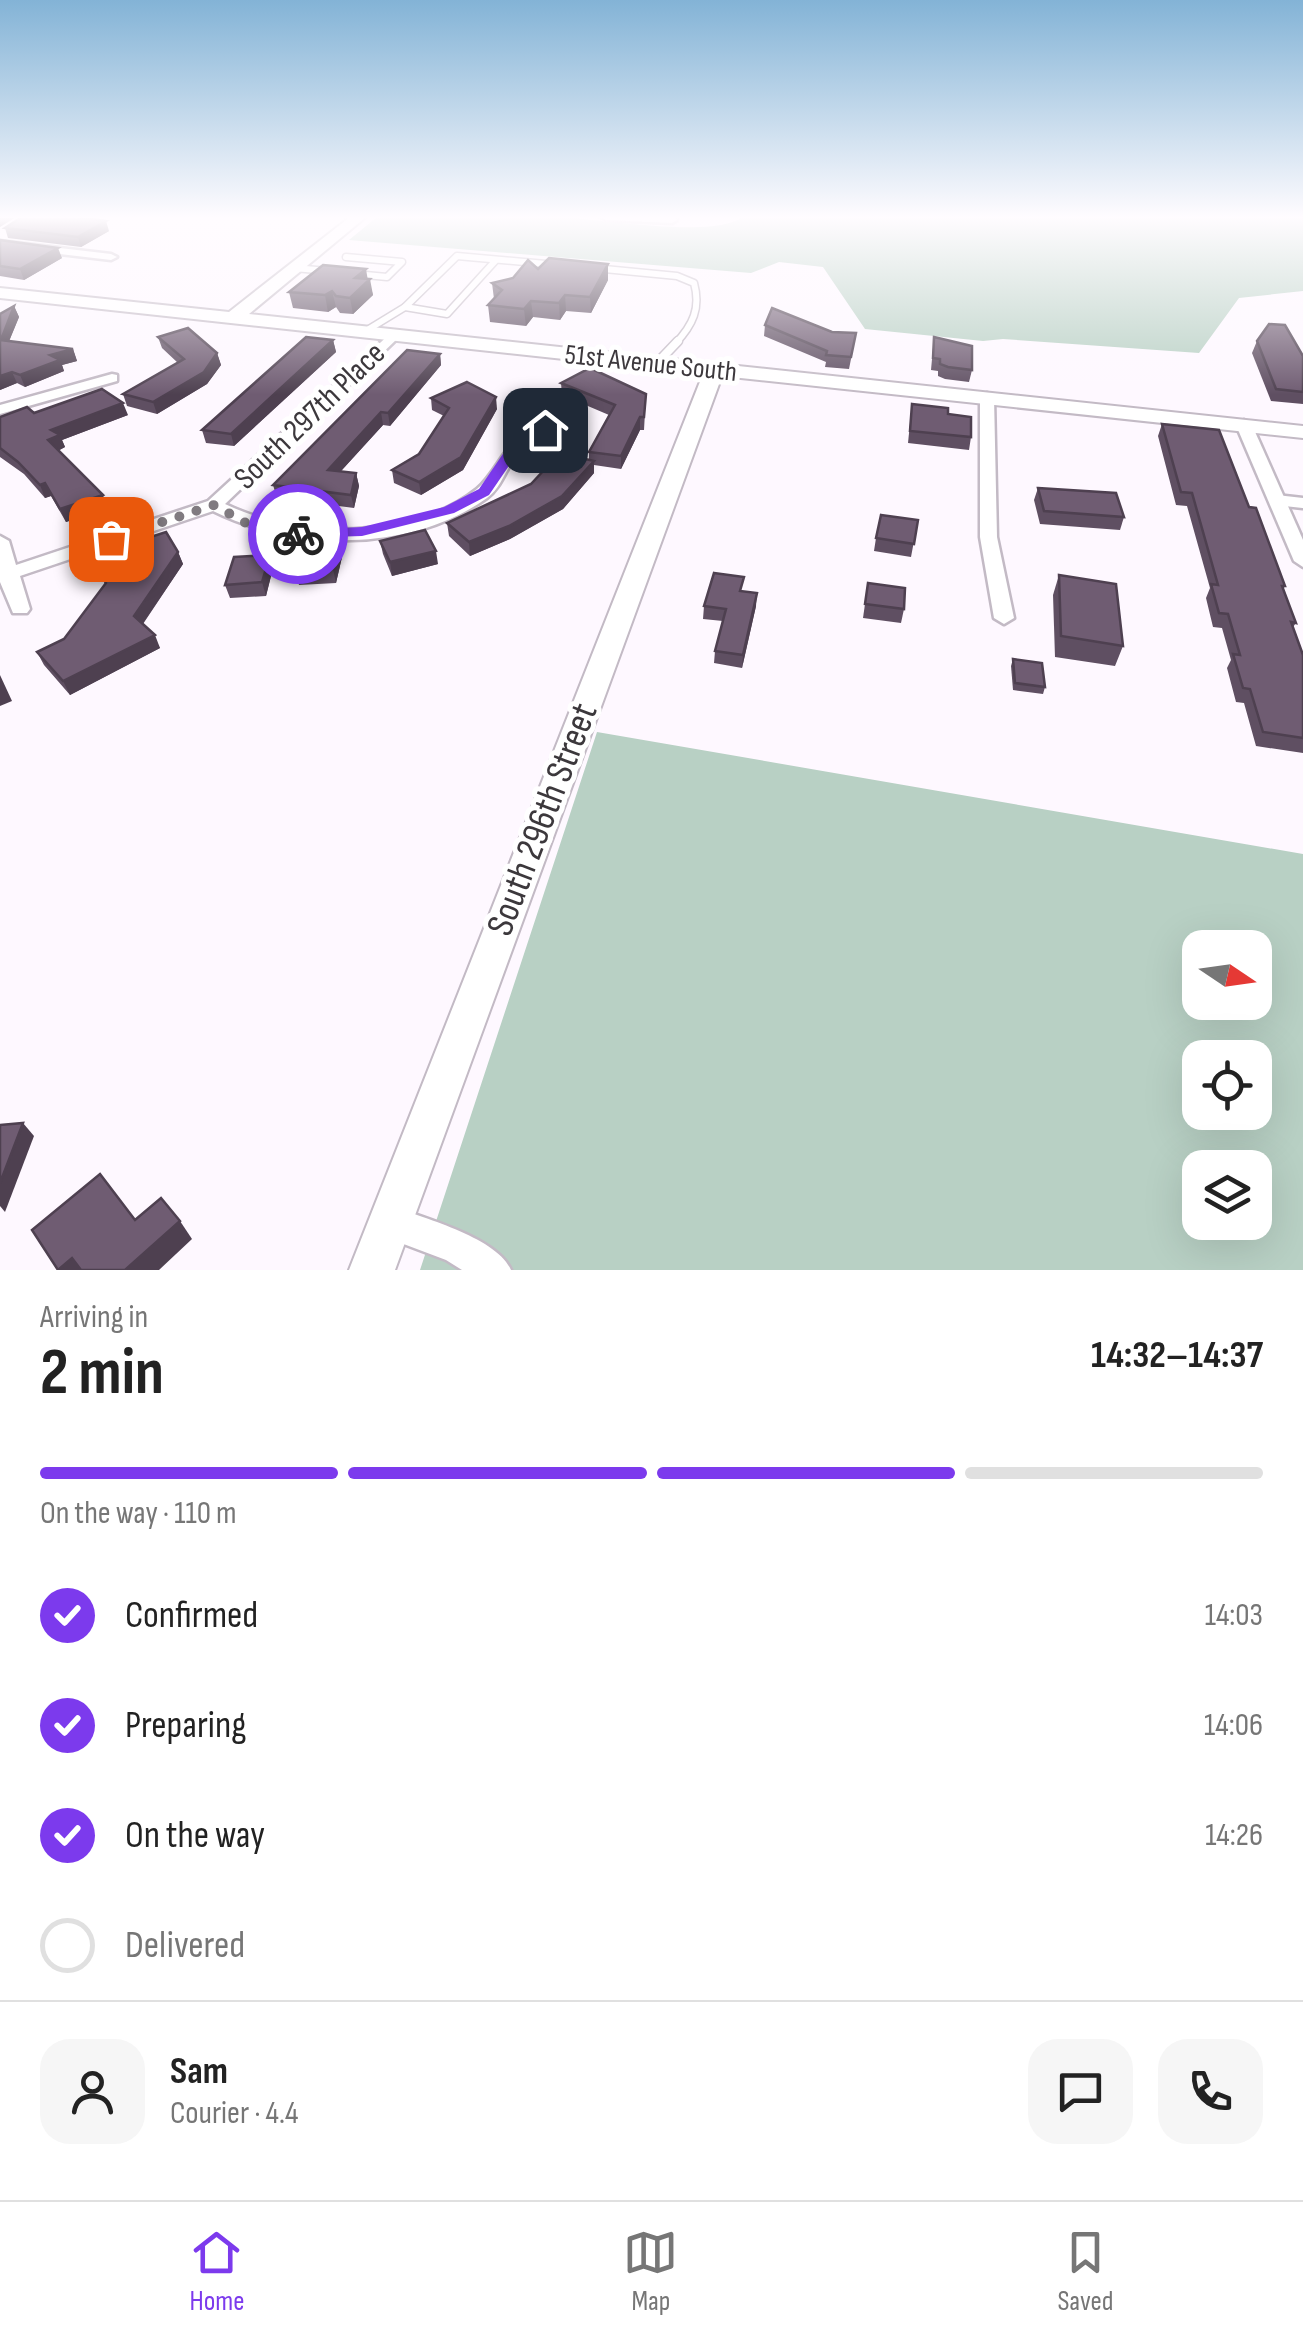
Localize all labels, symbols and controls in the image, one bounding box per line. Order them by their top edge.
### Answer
street label: South 297th Place [226,334,394,498]
street label: 51st Avenue South [563,338,739,389]
pin [503,388,588,473]
icon: home [518,403,573,458]
courier [248,484,348,584]
pin [69,497,154,582]
icon: bike [271,507,326,562]
icon: bag [84,512,139,567]
street label: South 296th Street [477,697,607,942]
north arrow [1182,930,1272,1020]
map controls [1182,930,1272,1240]
button: locate [1182,1040,1272,1130]
button: layers [1182,1150,1272,1240]
text: Arriving in [40,1298,148,1337]
text: 14:32–14:37 [1091,1333,1263,1378]
text: 2 min [40,1335,164,1413]
text: On the way · 110 m [40,1494,237,1533]
icon: check [40,1588,95,1643]
text: Confirmed [125,1593,258,1638]
text: 14:03 [1205,1596,1263,1635]
icon: check [40,1698,95,1753]
text: Preparing [125,1703,246,1748]
text: 14:06 [1204,1706,1263,1745]
icon: check [40,1808,95,1863]
text: On the way [125,1813,265,1858]
text: 14:26 [1205,1816,1263,1855]
text: Delivered [125,1923,245,1968]
button: person [40,2039,145,2144]
button: chat [1028,2039,1133,2144]
button: phone [1158,2039,1263,2144]
text: Sam [170,2049,228,2094]
text: Courier · 4.4 [170,2094,298,2133]
tab: Home [189,2225,245,2318]
tab: Map [623,2225,678,2318]
tab: Saved [1057,2225,1114,2318]

